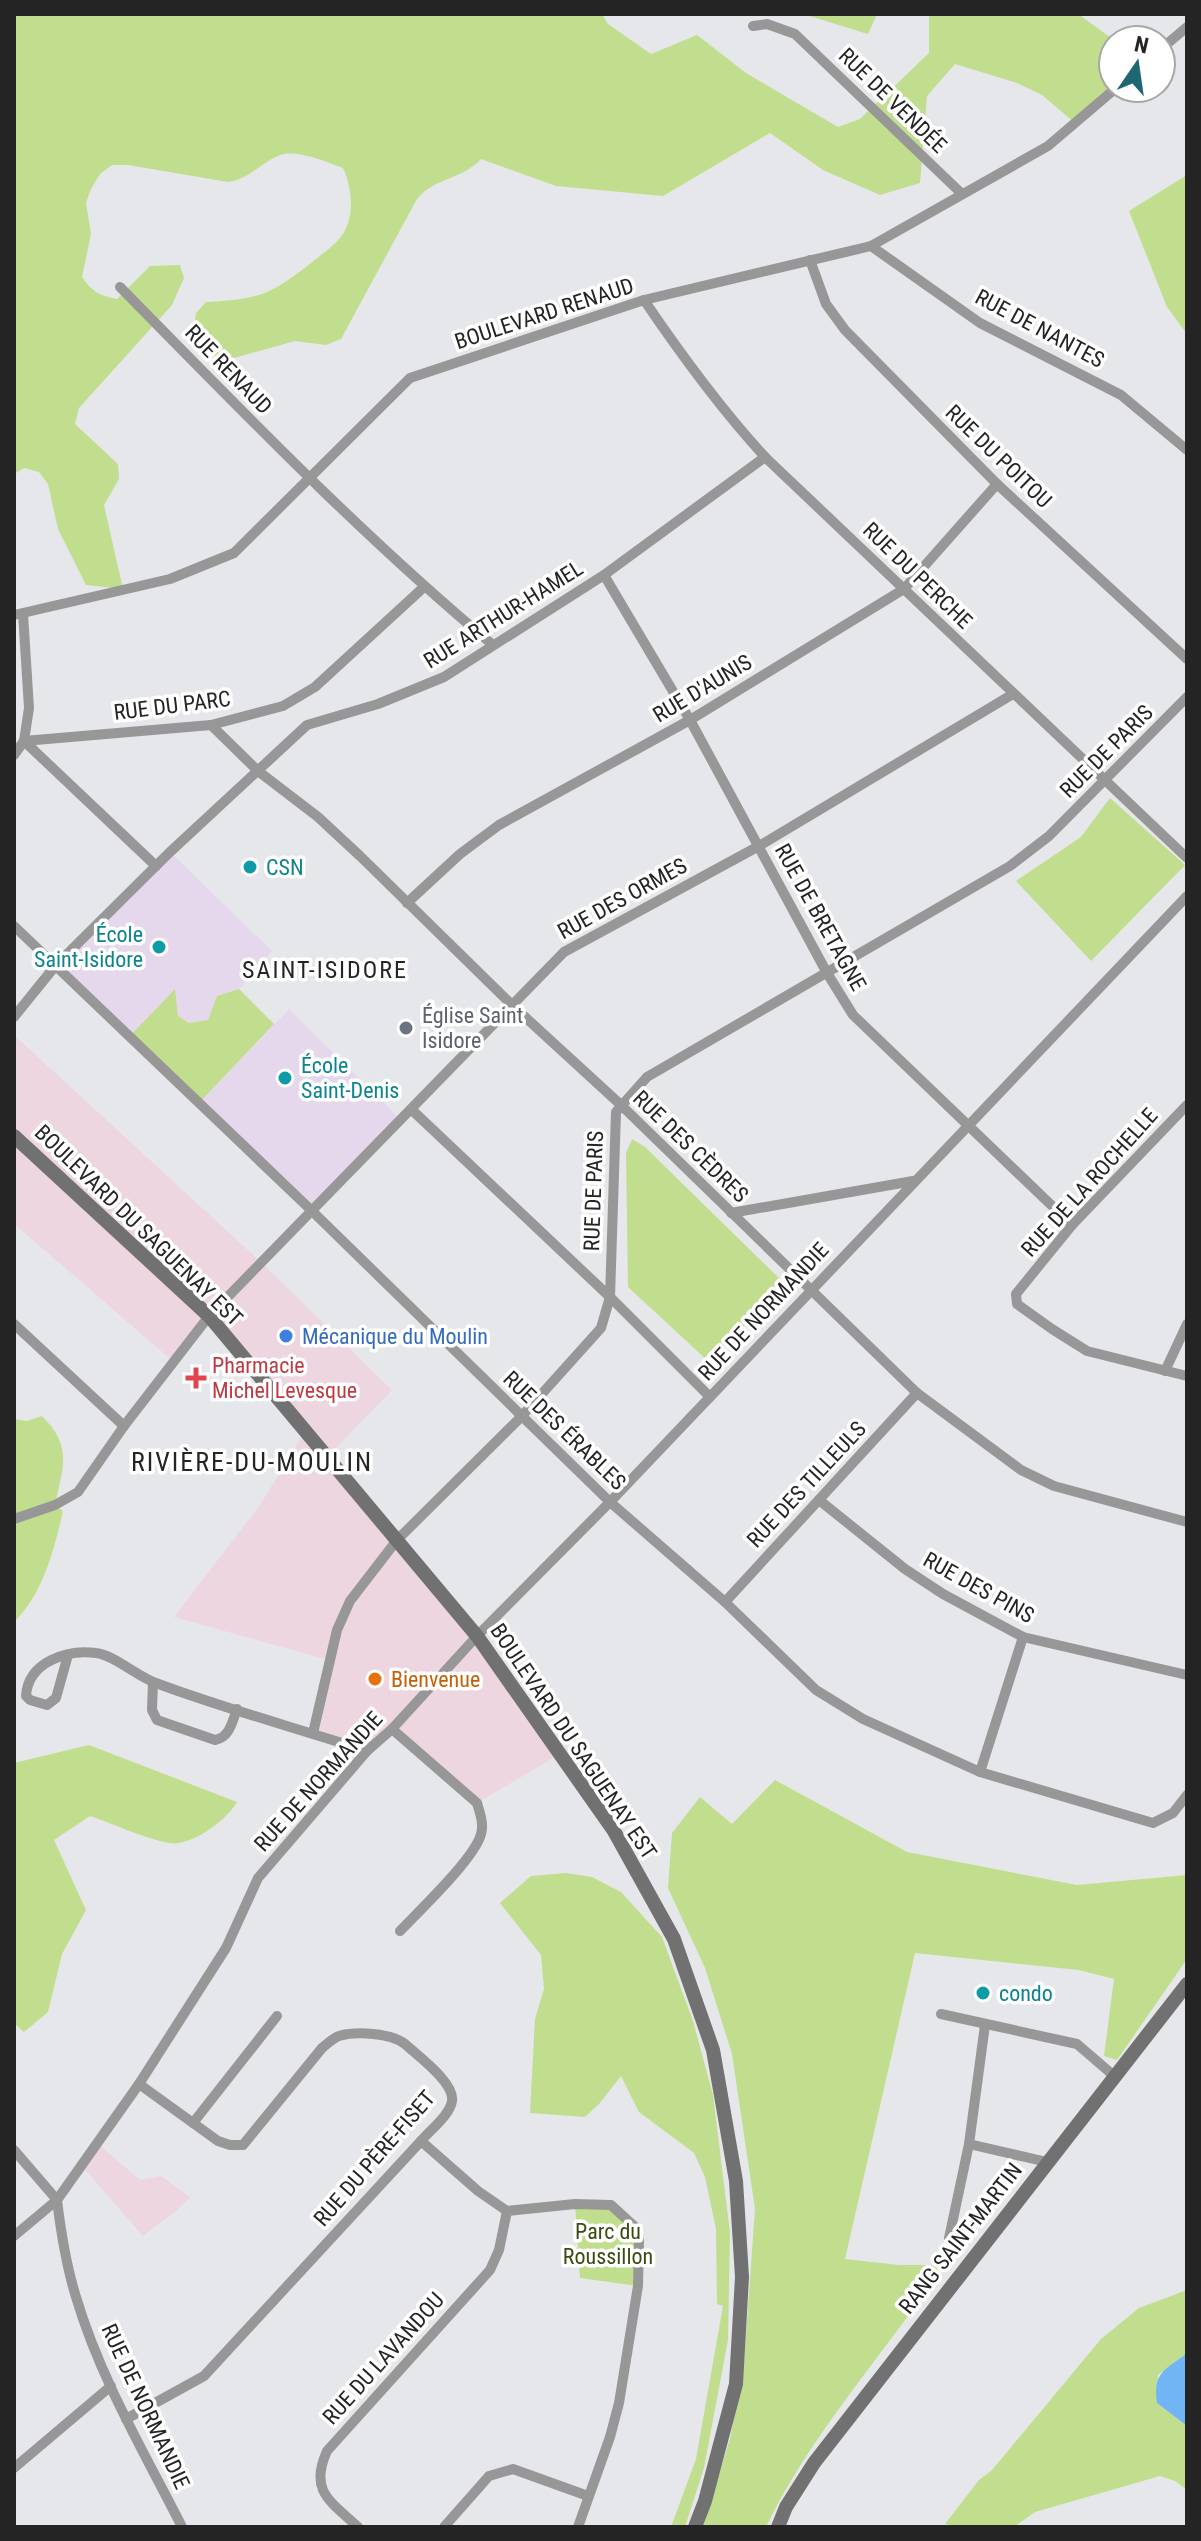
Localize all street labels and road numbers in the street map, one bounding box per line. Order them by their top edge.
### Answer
street label: RUE DE VENDÉE [834,43,952,158]
street label: BOULEVARD RENAUD [452,273,637,354]
street label: RUE DE NANTES [971,284,1108,373]
street label: RUE RENAUD [180,320,277,419]
street label: RUE DU POITOU [941,400,1057,513]
street label: RUE DU PERCHE [858,517,977,634]
street label: RUE ARTHUR-HAMEL [419,555,587,673]
street label: RUE D'AUNIS [648,649,756,728]
street label: RUE DU PARC [112,686,232,725]
street label: RUE DE PARIS [1055,700,1158,803]
street label: RUE DE BRETAGNE [770,839,871,995]
street label: RUE DES ORMES [553,853,691,944]
street label: RUE DES CÈDRES [628,1085,753,1207]
street label: RUE DE LA ROCHELLE [1016,1103,1163,1262]
street label: BOULEVARD DU SAGUENAY EST [30,1120,248,1331]
street label: RUE DE PARIS [579,1130,608,1252]
street label: RUE DE NORMANDIE [693,1237,834,1385]
street label: RUE DES ÉRABLES [498,1366,631,1495]
street label: RUE DES TILLEULS [742,1416,871,1552]
street label: RUE DES PINS [919,1547,1038,1628]
street label: BOULEVARD DU SAGUENAY EST [485,1619,662,1864]
street label: RUE DE NORMANDIE [249,1706,388,1856]
street label: RUE DU PÈRE-FISET [309,2085,440,2231]
street label: RANG SAINT-MARTIN [894,2158,1027,2319]
street label: RUE DU LAVANDOU [318,2287,449,2429]
street label: RUE DE NORMANDIE [96,2320,195,2493]

